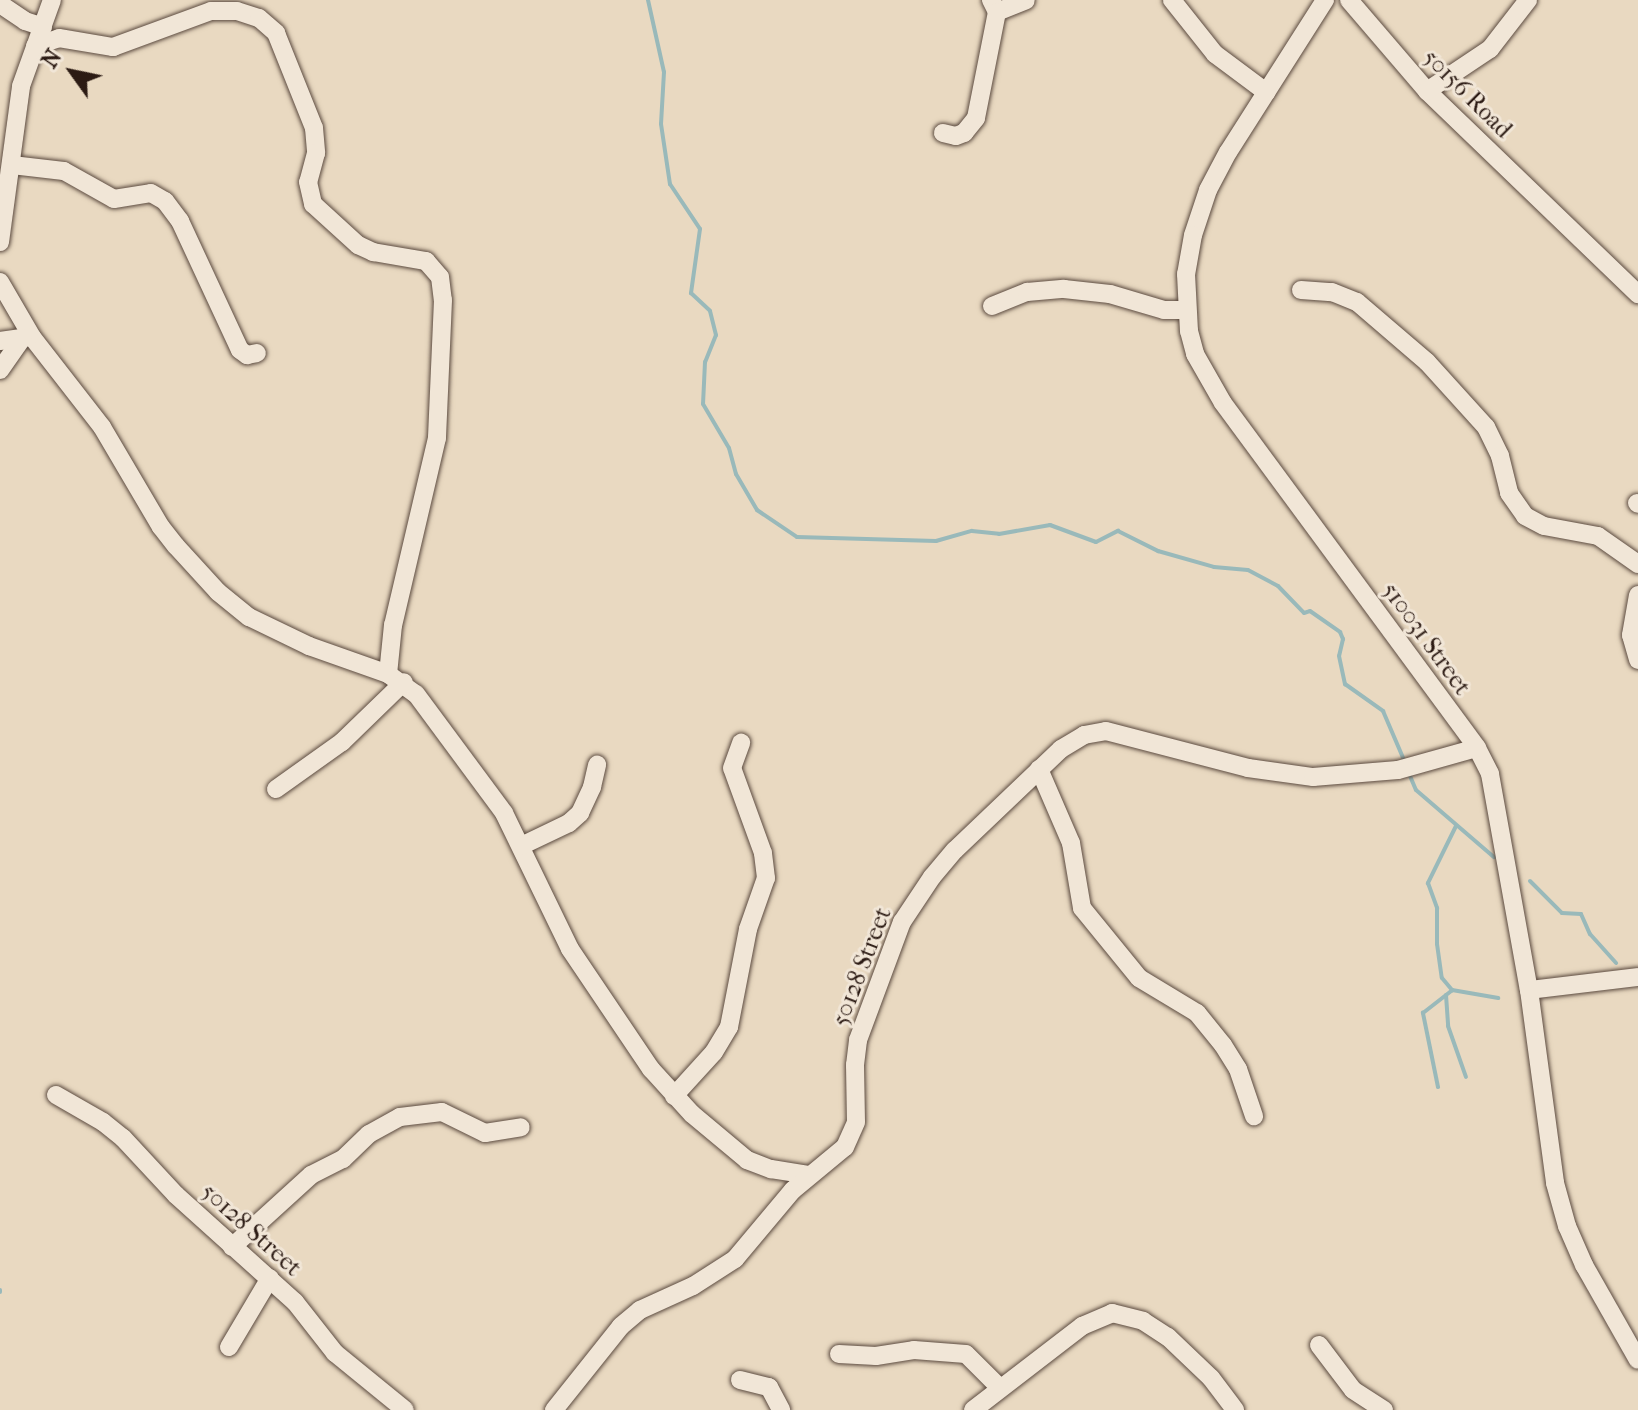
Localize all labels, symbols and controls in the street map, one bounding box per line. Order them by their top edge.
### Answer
north arrow [32,32,112,112]
street label: 50156 Road [1417,44,1517,144]
text: N [36,45,67,73]
street label: 510031 Street [1376,577,1476,701]
street label: 50128 Street [826,904,898,1030]
street label: 50128 Street [195,1178,307,1282]

